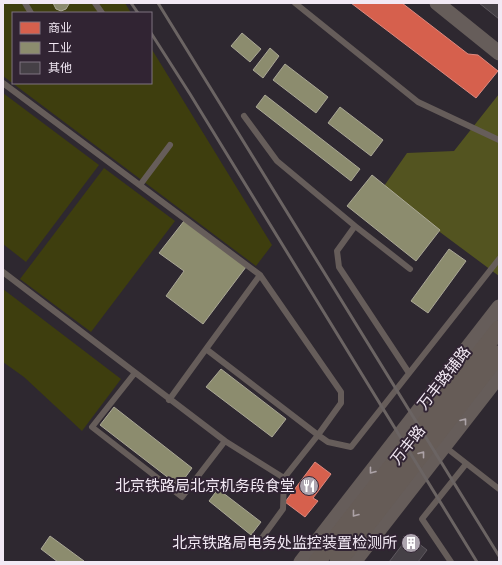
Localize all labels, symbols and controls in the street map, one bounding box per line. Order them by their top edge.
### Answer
legend [12,12,152,84]
text: 商业 [48,20,72,35]
text: 工业 [48,40,72,55]
text: 其他 [48,60,72,75]
street label: 万丰路辅路 [413,342,474,413]
one-way arrow [459,418,466,425]
street label: 万丰路 [386,421,429,468]
one-way arrow [417,451,424,458]
one-way arrow [370,467,377,474]
restaurant icon: 北京铁路局北京机务段食堂 [298,475,320,497]
place label: 北京铁路局北京机务段食堂 [115,476,295,495]
one-way arrow [352,510,359,517]
building icon: 北京铁路局电务处监控装置检测所 [400,532,422,554]
place label: 北京铁路局电务处监控装置检测所 [172,533,397,552]

